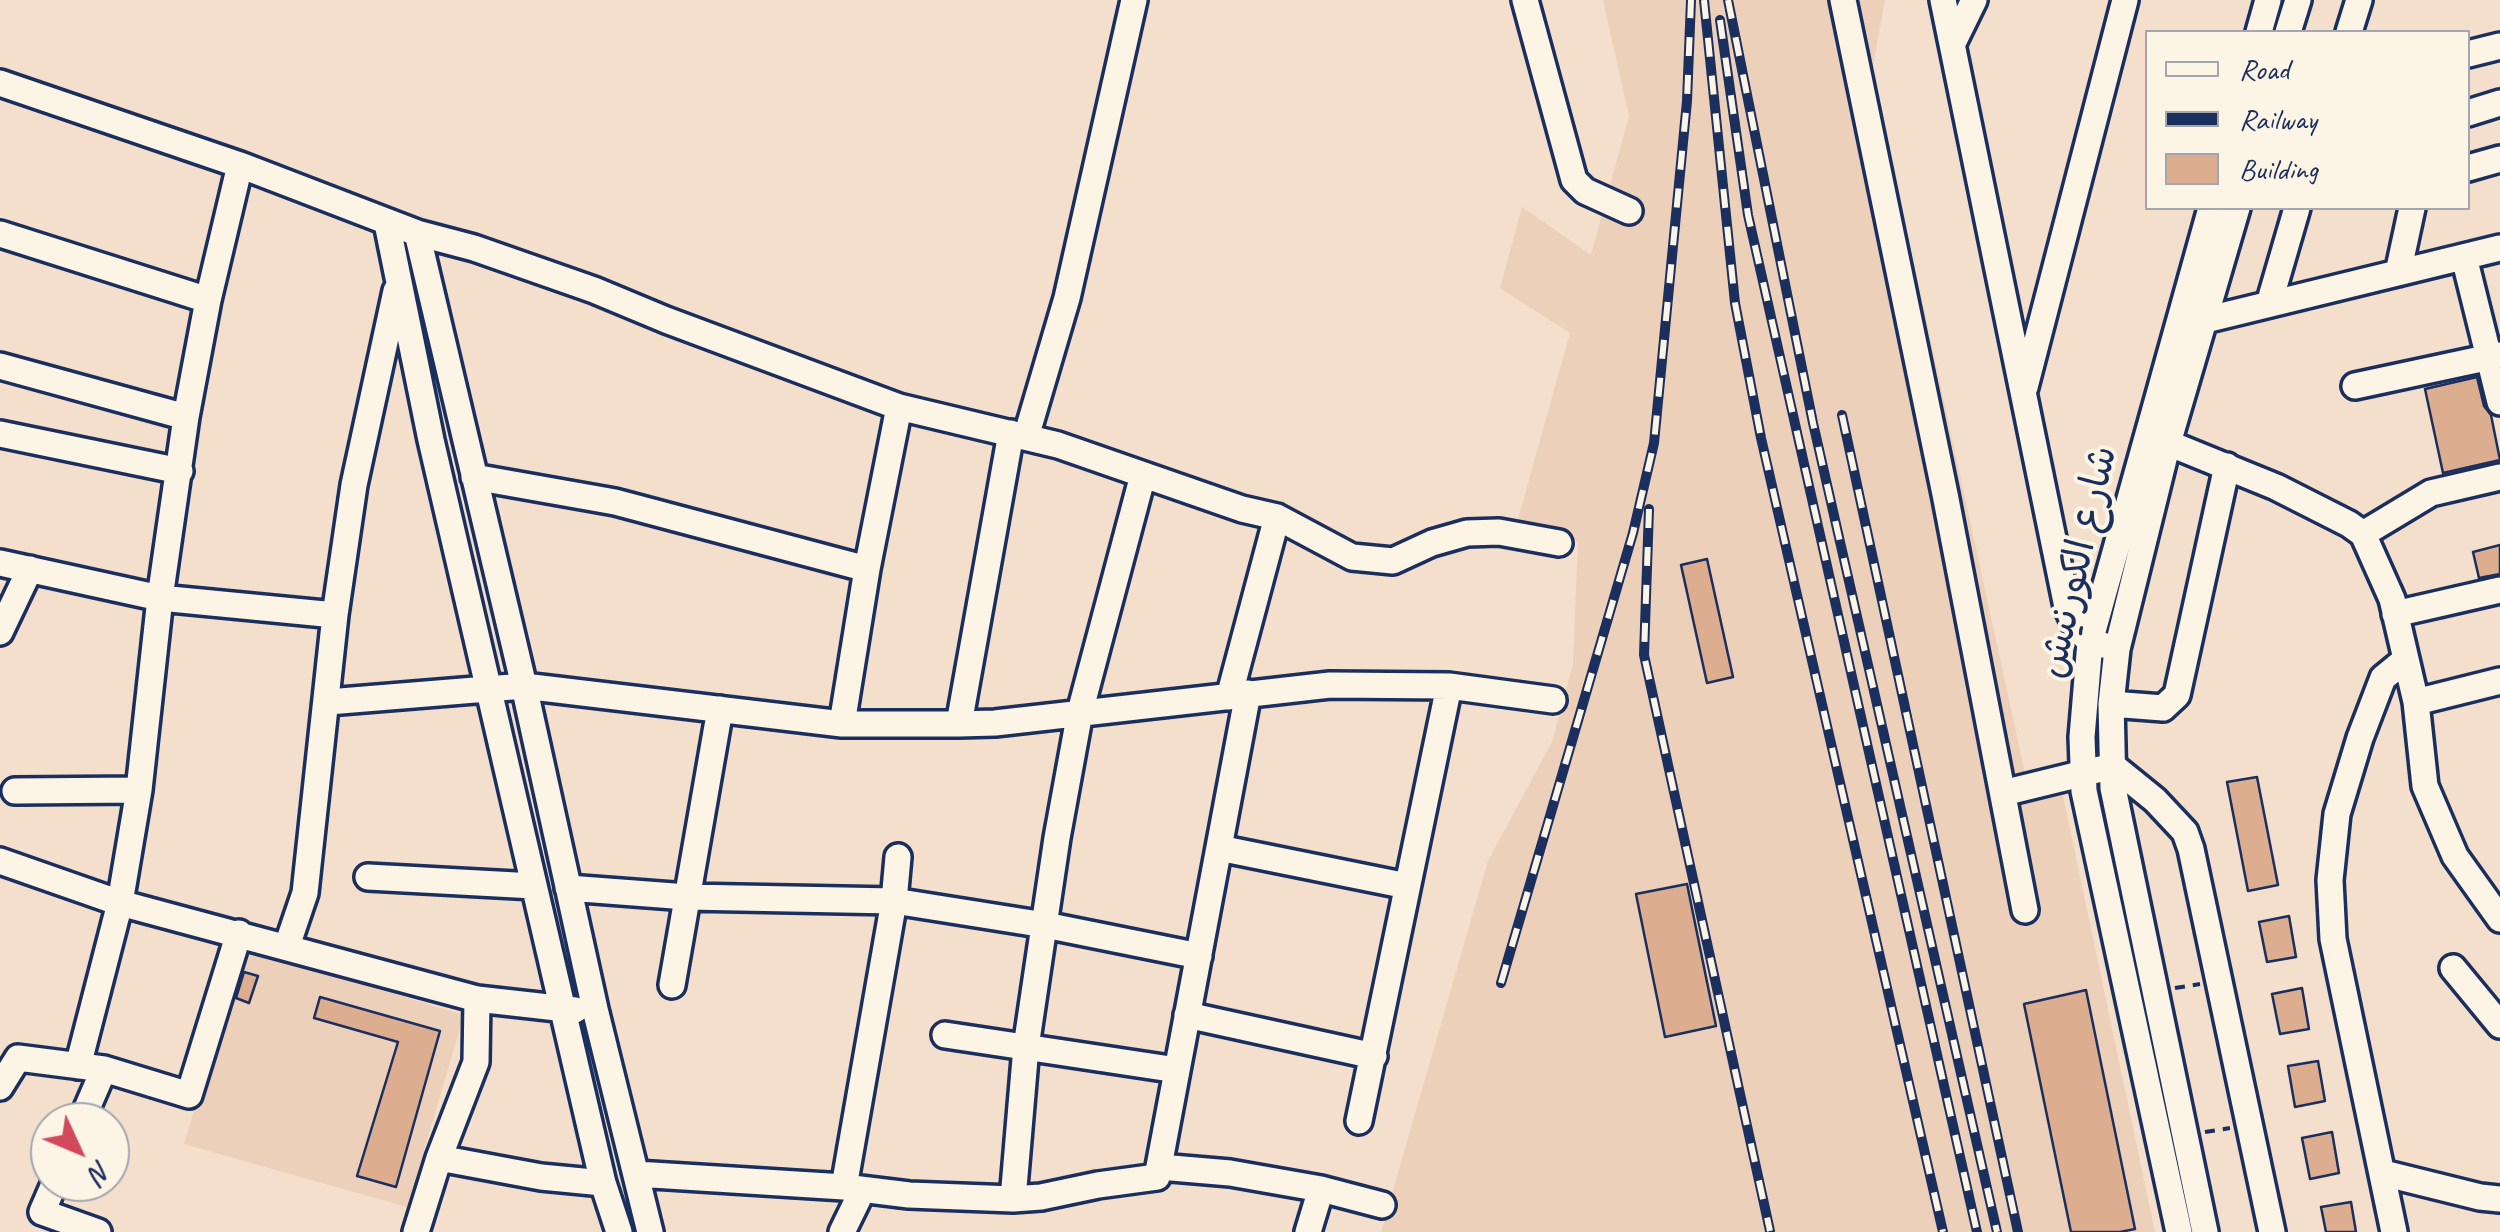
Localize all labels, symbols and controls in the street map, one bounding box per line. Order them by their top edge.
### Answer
legend [2145,30,2470,210]
text: Road [2239,50,2289,88]
text: Railway [2239,100,2317,138]
text: Building [2239,150,2318,188]
street label: شارع الكورنيش [2029,441,2129,683]
north arrow [30,1102,130,1202]
text: N [82,1153,119,1190]

